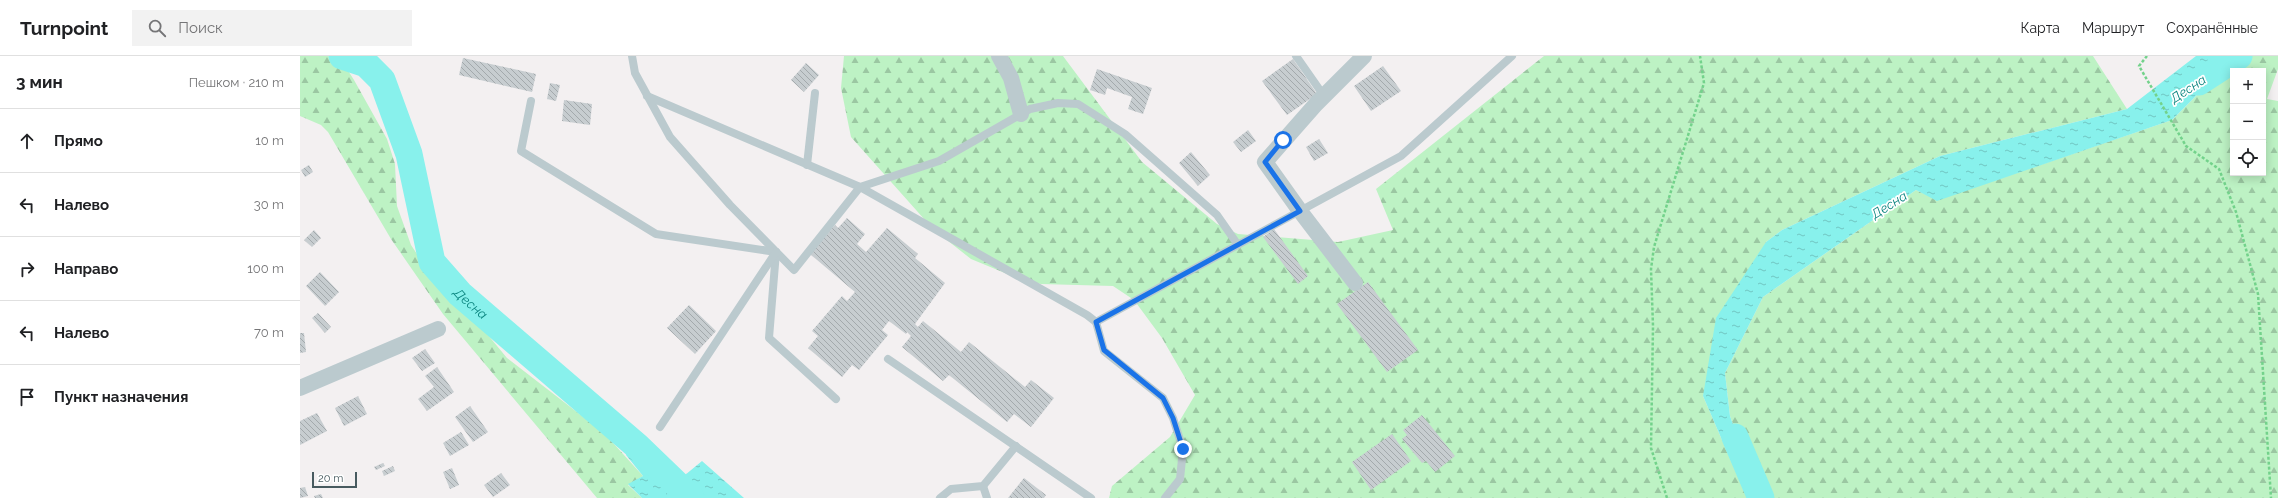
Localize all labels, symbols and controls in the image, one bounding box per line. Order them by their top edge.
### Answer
search box [132,10,412,46]
text: Turnpoint [20,17,108,39]
icon: search [146,17,168,39]
text: Поиск [178,19,223,37]
text: Карта [2021,20,2060,36]
text: Маршрут [2082,20,2144,36]
text: Сохранённые [2166,20,2258,36]
map controls [2230,68,2266,176]
button: + [2230,68,2266,104]
text: 3 мин [16,72,63,92]
water label: Десна [2167,72,2209,107]
text: Пешком · 210 m [189,75,284,90]
button: − [2230,104,2266,140]
icon: ahead [16,130,38,152]
route start [1274,131,1292,149]
text: Прямо [54,132,103,150]
text: 10 m [255,133,284,148]
button: locate [2230,140,2266,176]
water label: Десна [1868,188,1910,222]
icon: left [16,194,38,216]
text: Налево [54,196,109,214]
text: 30 m [254,197,284,212]
icon: right [16,258,38,280]
text: Направо [54,260,118,278]
text: 100 m [247,261,284,276]
water label: Десна [450,284,491,322]
icon: left [16,322,38,344]
text: Налево [54,324,109,342]
text: 70 m [254,325,284,340]
icon: arrive [16,386,38,408]
text: Пункт назначения [54,388,188,406]
route end [1174,440,1192,458]
scale bar [312,470,357,489]
text: 20 m [318,472,343,485]

